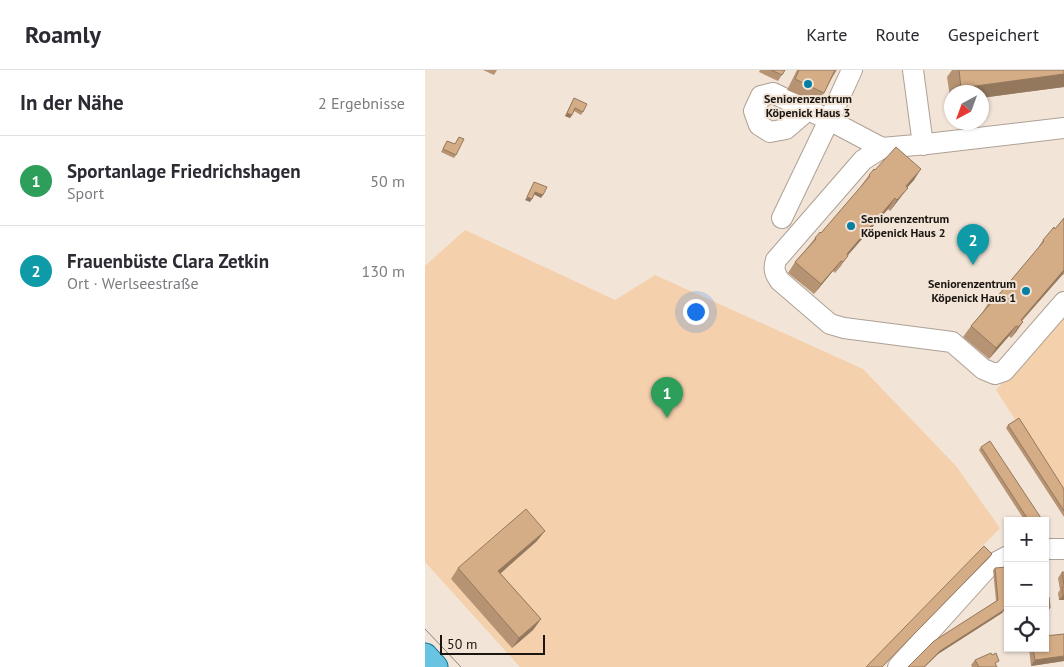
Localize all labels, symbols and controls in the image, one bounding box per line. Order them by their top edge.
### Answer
text: Roamly [25,19,101,50]
text: Karte [806,23,847,46]
text: Route [875,23,920,46]
text: Gespeichert [948,23,1039,46]
marker: Seniorenzentrum Köpenick Haus 3 [802,78,814,90]
north arrow [944,85,989,130]
text: In der Nähe [20,89,124,116]
place label: Seniorenzentrum Köpenick Haus 3 [764,91,852,120]
text: 2 Ergebnisse [318,93,405,113]
text: Sportanlage Friedrichshagen [67,159,301,183]
text: 1 [31,171,41,191]
text: 50 m [370,171,405,191]
text: Sport [67,183,104,203]
place label: Seniorenzentrum Köpenick Haus 2 [861,211,949,240]
marker: Seniorenzentrum Köpenick Haus 2 [845,220,857,232]
pin: 2 [957,224,989,265]
text: Frauenbüste Clara Zetkin [67,249,269,273]
text: 2 [31,261,41,281]
text: 130 m [362,261,405,281]
text: Ort · Werlseestraße [67,273,199,293]
place label: Seniorenzentrum Köpenick Haus 1 [928,276,1016,305]
marker: Seniorenzentrum Köpenick Haus 1 [1020,285,1032,297]
your location [683,299,709,325]
pin: 1 [651,377,683,418]
map controls [1004,517,1049,652]
button: + [1004,517,1049,562]
button: − [1004,562,1049,607]
button: locate [1004,607,1049,652]
scale bar [440,632,545,655]
text: 50 m [447,635,477,653]

